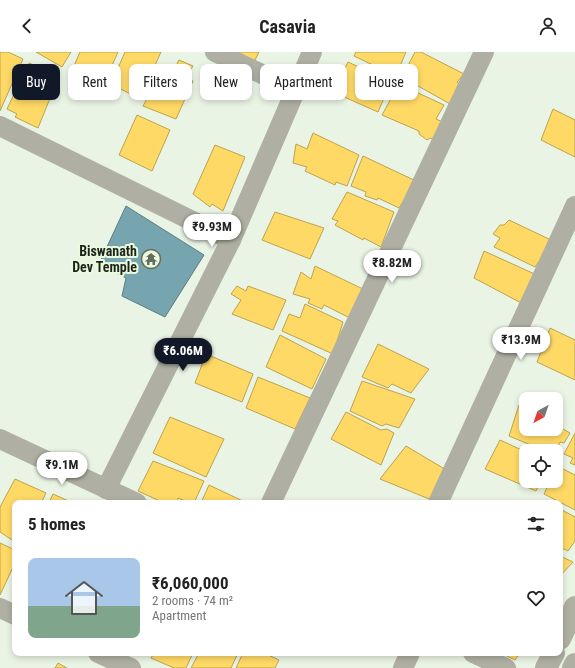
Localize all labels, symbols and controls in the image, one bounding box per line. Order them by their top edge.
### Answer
icon: back [16,15,38,37]
icon: person [537,15,559,37]
text: Casavia [259,16,316,37]
chip: Buy [12,64,60,100]
chip: Rent [68,64,121,100]
chip: Filters [129,64,192,100]
chip: New [200,64,252,100]
chip: Apartment [260,64,347,100]
chip: House [355,64,418,100]
pin: ₹9.93M [179,214,245,248]
text: ₹9.93M [192,219,232,234]
place label: Biswanath Dev Temple [72,243,137,275]
temple icon: Biswanath Dev Temple [140,248,162,270]
pin: ₹8.82M [359,250,425,284]
text: ₹8.82M [372,255,412,270]
pin: ₹13.9M [488,327,554,361]
text: ₹13.9M [501,332,541,347]
pin: ₹6.06M [150,338,216,372]
text: ₹6.06M [163,343,203,358]
north arrow [519,392,563,436]
map controls [519,392,563,488]
button: locate [519,444,563,488]
pin: ₹9.1M [34,452,90,486]
text: ₹9.1M [46,457,78,472]
icon: filters [525,513,547,535]
text: 5 homes [28,514,86,534]
text: ₹6,060,000 [152,573,229,593]
icon: home [60,574,108,622]
icon: heart [525,587,547,609]
text: 2 rooms · 74 m² [152,593,233,608]
text: Apartment [152,608,206,623]

